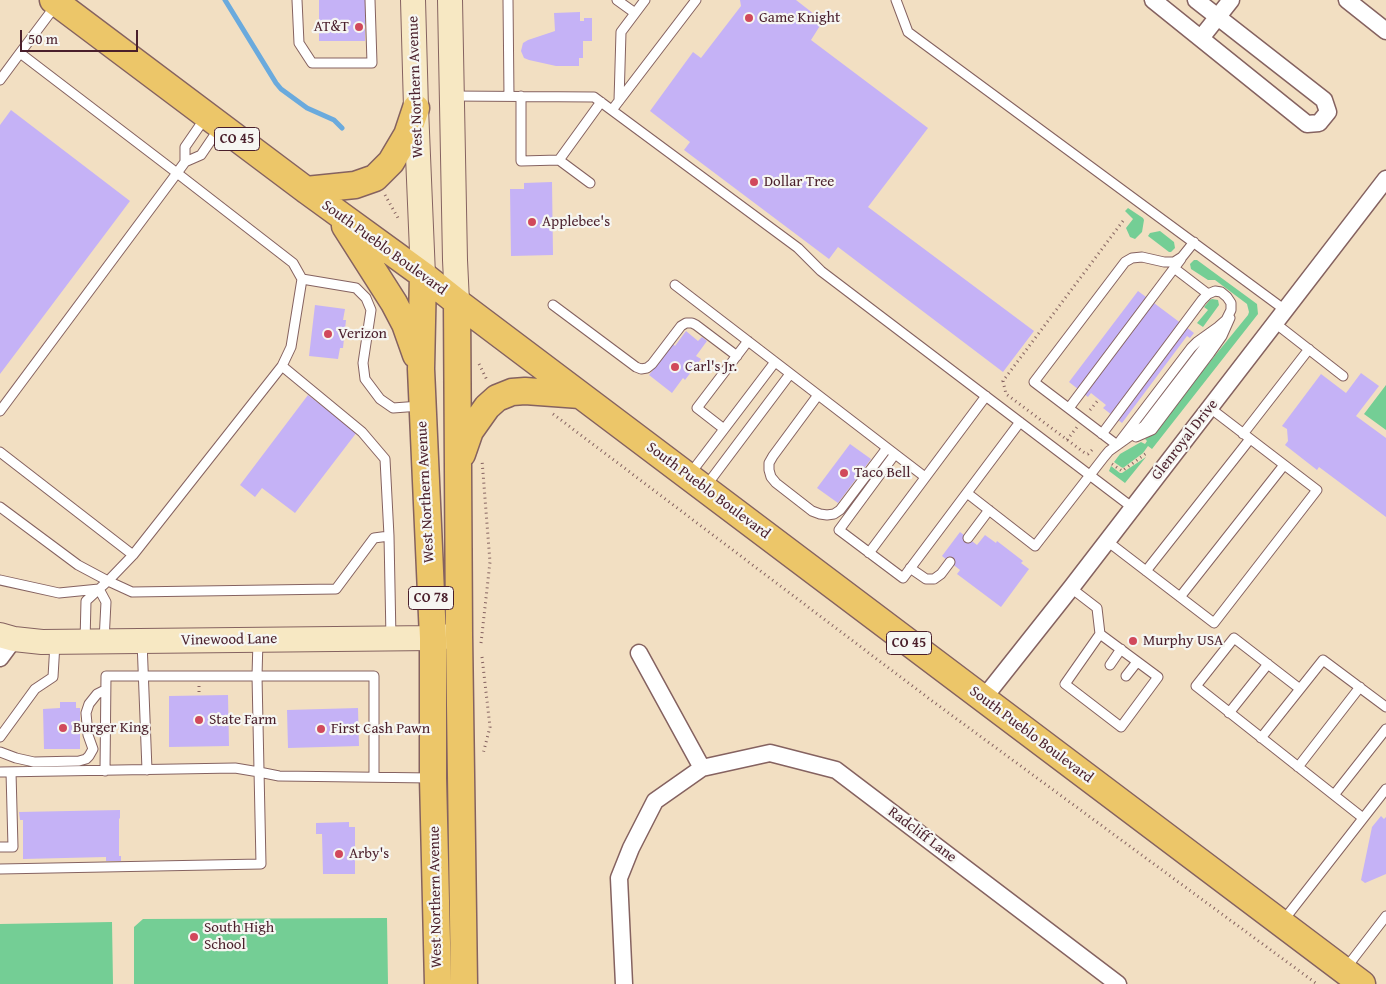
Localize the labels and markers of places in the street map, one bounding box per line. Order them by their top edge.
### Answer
place label: Game Knight [759,9,840,27]
marker: Game Knight [743,12,755,24]
place label: AT&T [314,18,349,36]
marker: AT&T [353,21,365,33]
place label: Dollar Tree [764,173,834,191]
marker: Dollar Tree [748,176,760,188]
place label: Applebee's [542,213,610,231]
marker: Applebee's [526,216,538,228]
place label: Verizon [338,325,387,343]
marker: Verizon [322,328,334,340]
place label: Carl's Jr. [685,358,737,376]
marker: Carl's Jr. [669,361,681,373]
place label: Taco Bell [854,464,910,482]
marker: Taco Bell [838,467,850,479]
place label: Murphy USA [1143,632,1223,650]
marker: Murphy USA [1127,635,1139,647]
place label: State Farm [209,711,277,729]
marker: State Farm [193,714,205,726]
place label: Burger King [73,719,149,737]
place label: First Cash Pawn [331,720,430,738]
marker: Burger King [57,722,69,734]
marker: First Cash Pawn [315,723,327,735]
place label: Arby's [349,845,389,863]
marker: Arby's [333,848,345,860]
place label: South High School [204,919,274,954]
marker: South High School [188,931,200,943]

